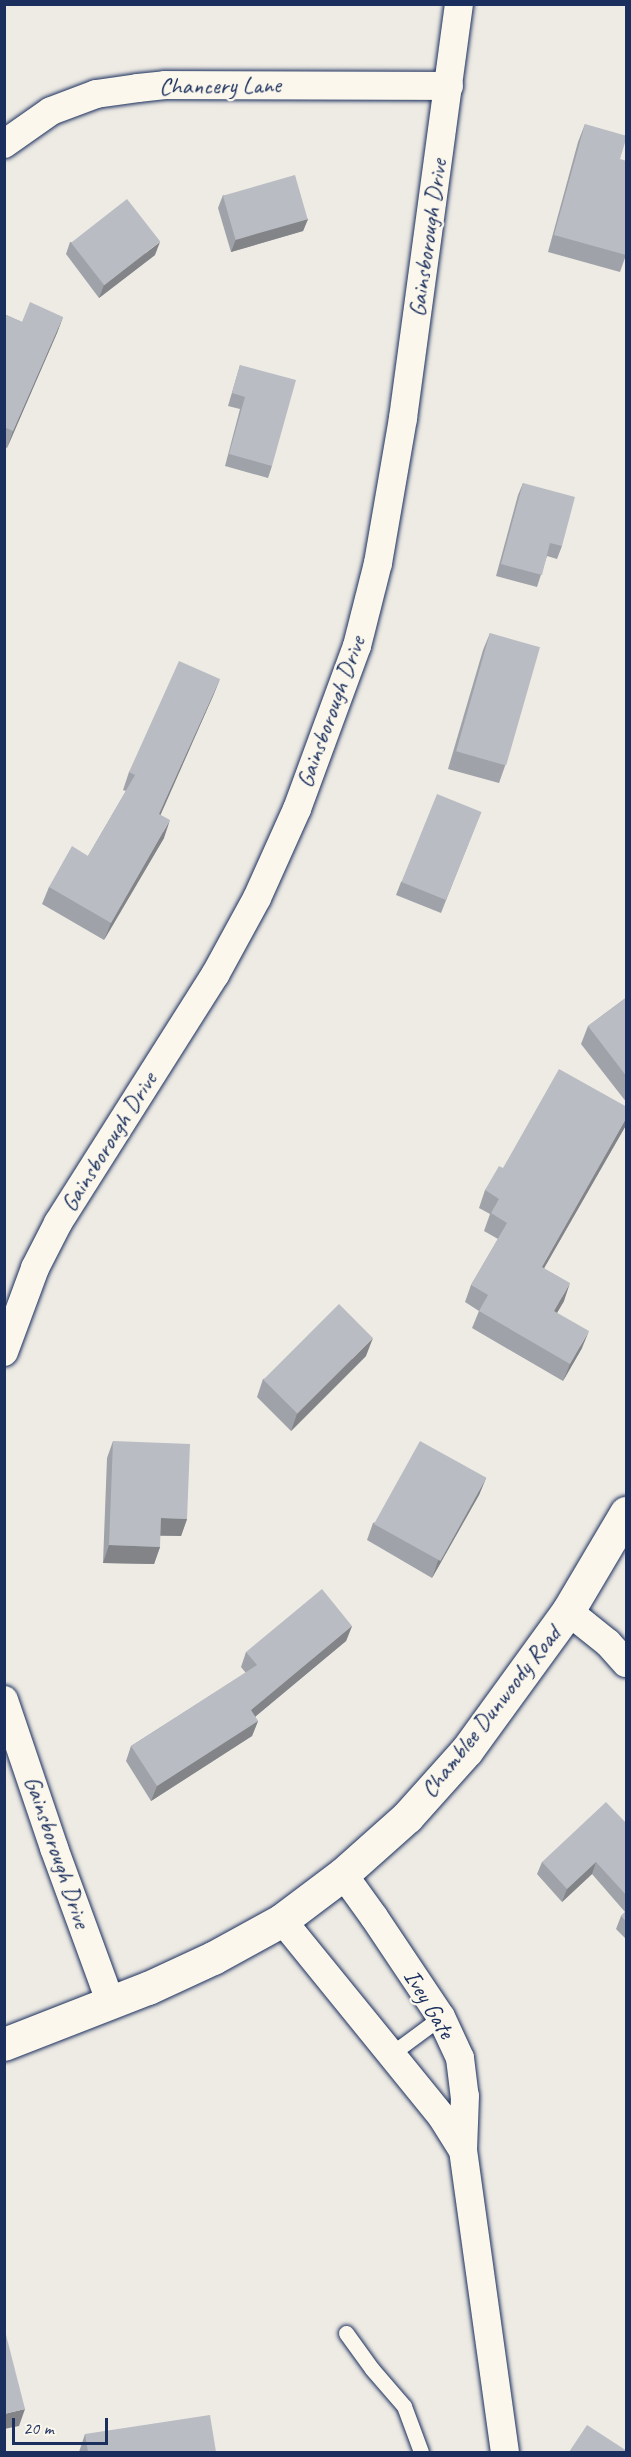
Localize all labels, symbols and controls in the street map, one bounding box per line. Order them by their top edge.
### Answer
street label: Chancery Lane [159,71,281,101]
street label: Gainsborough Drive [403,157,453,319]
street label: Gainsborough Drive [290,632,372,792]
street label: Gainsborough Drive [55,1067,163,1217]
street label: Chamblee Dunwoody Road [415,1620,567,1804]
street label: Gainsborough Drive [18,1772,96,1932]
street label: Ivey Gate [397,1964,461,2044]
scale bar [15,2406,111,2444]
text: 20 m [23,2417,54,2439]

